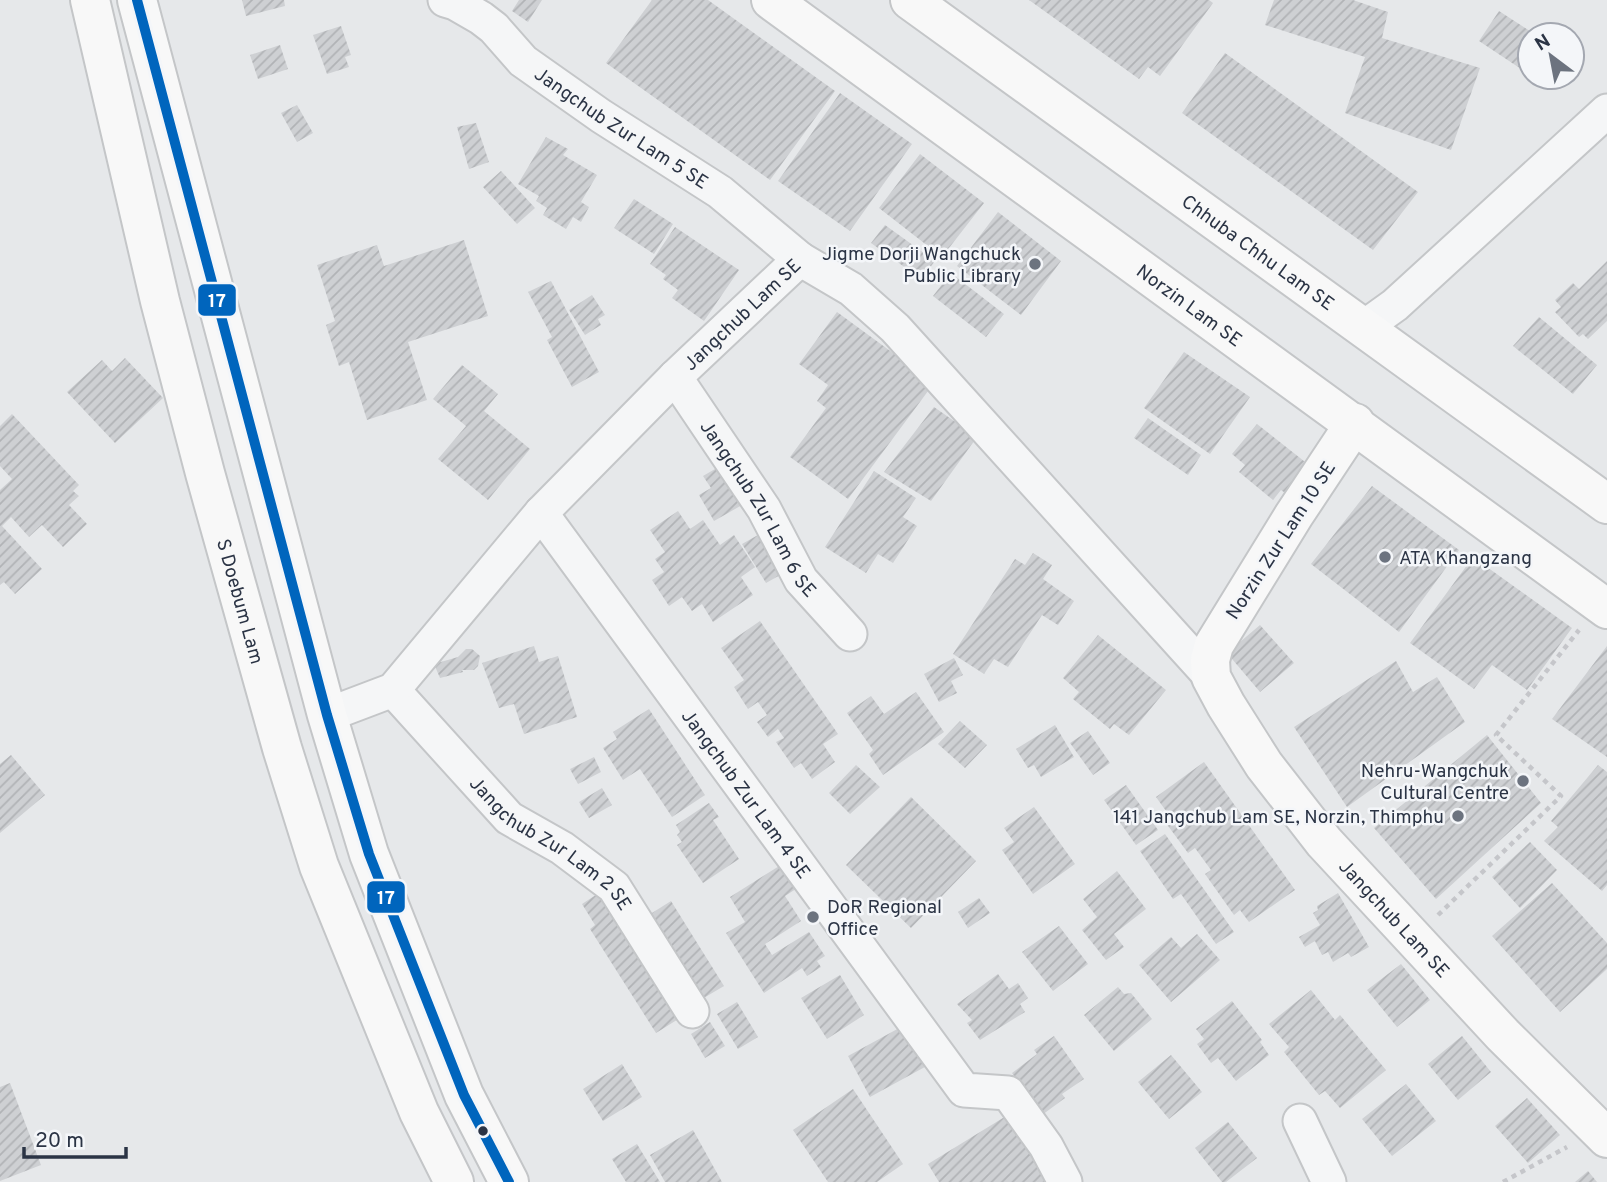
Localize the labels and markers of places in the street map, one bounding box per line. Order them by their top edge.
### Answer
place label: Jigme Dorji Wangchuck Public Library [822,243,1021,289]
marker: Jigme Dorji Wangchuck Public Library [1027,256,1043,272]
place label: ATA Khangzang [1399,547,1532,571]
marker: ATA Khangzang [1377,549,1393,565]
place label: Nehru-Wangchuk Cultural Centre [1361,760,1509,806]
marker: Nehru-Wangchuk Cultural Centre [1515,773,1531,789]
place label: 141 Jangchub Lam SE, Norzin, Thimphu [1113,806,1444,830]
marker: 141 Jangchub Lam SE, Norzin, Thimphu [1450,808,1466,824]
place label: DoR Regional Office [827,896,942,942]
marker: DoR Regional Office [805,909,821,925]
unlabelled marker [476,1124,490,1138]

